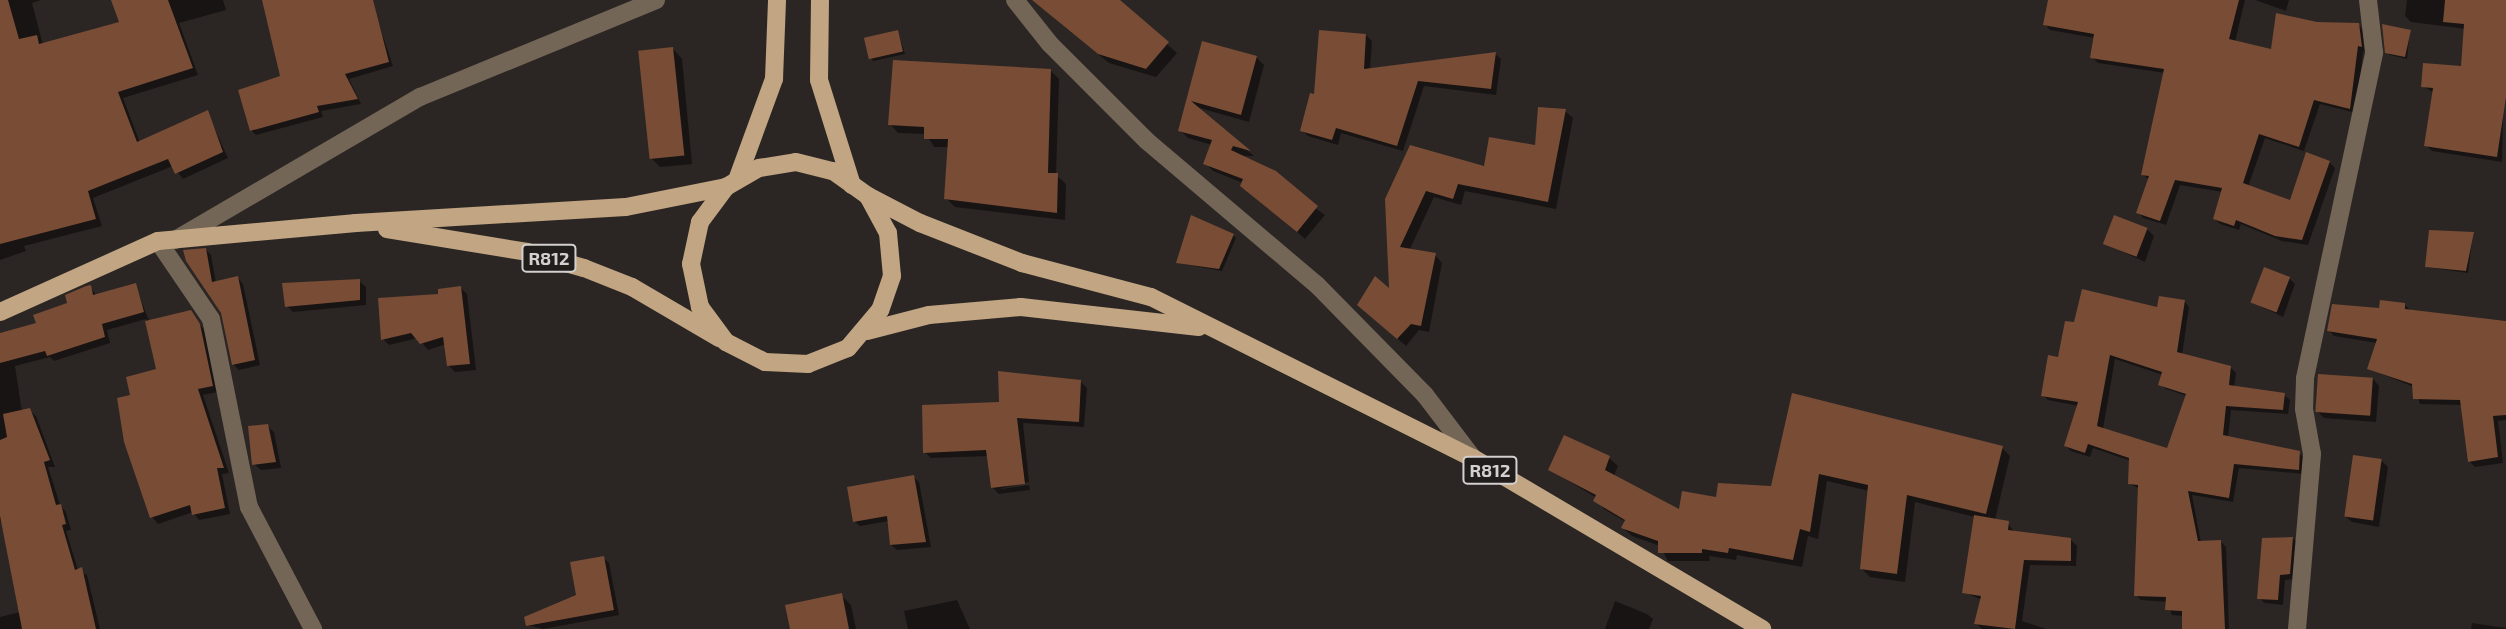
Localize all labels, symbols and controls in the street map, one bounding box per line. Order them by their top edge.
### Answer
road number: R812 [521,244,577,272]
road number: R812 [1462,456,1518,484]

